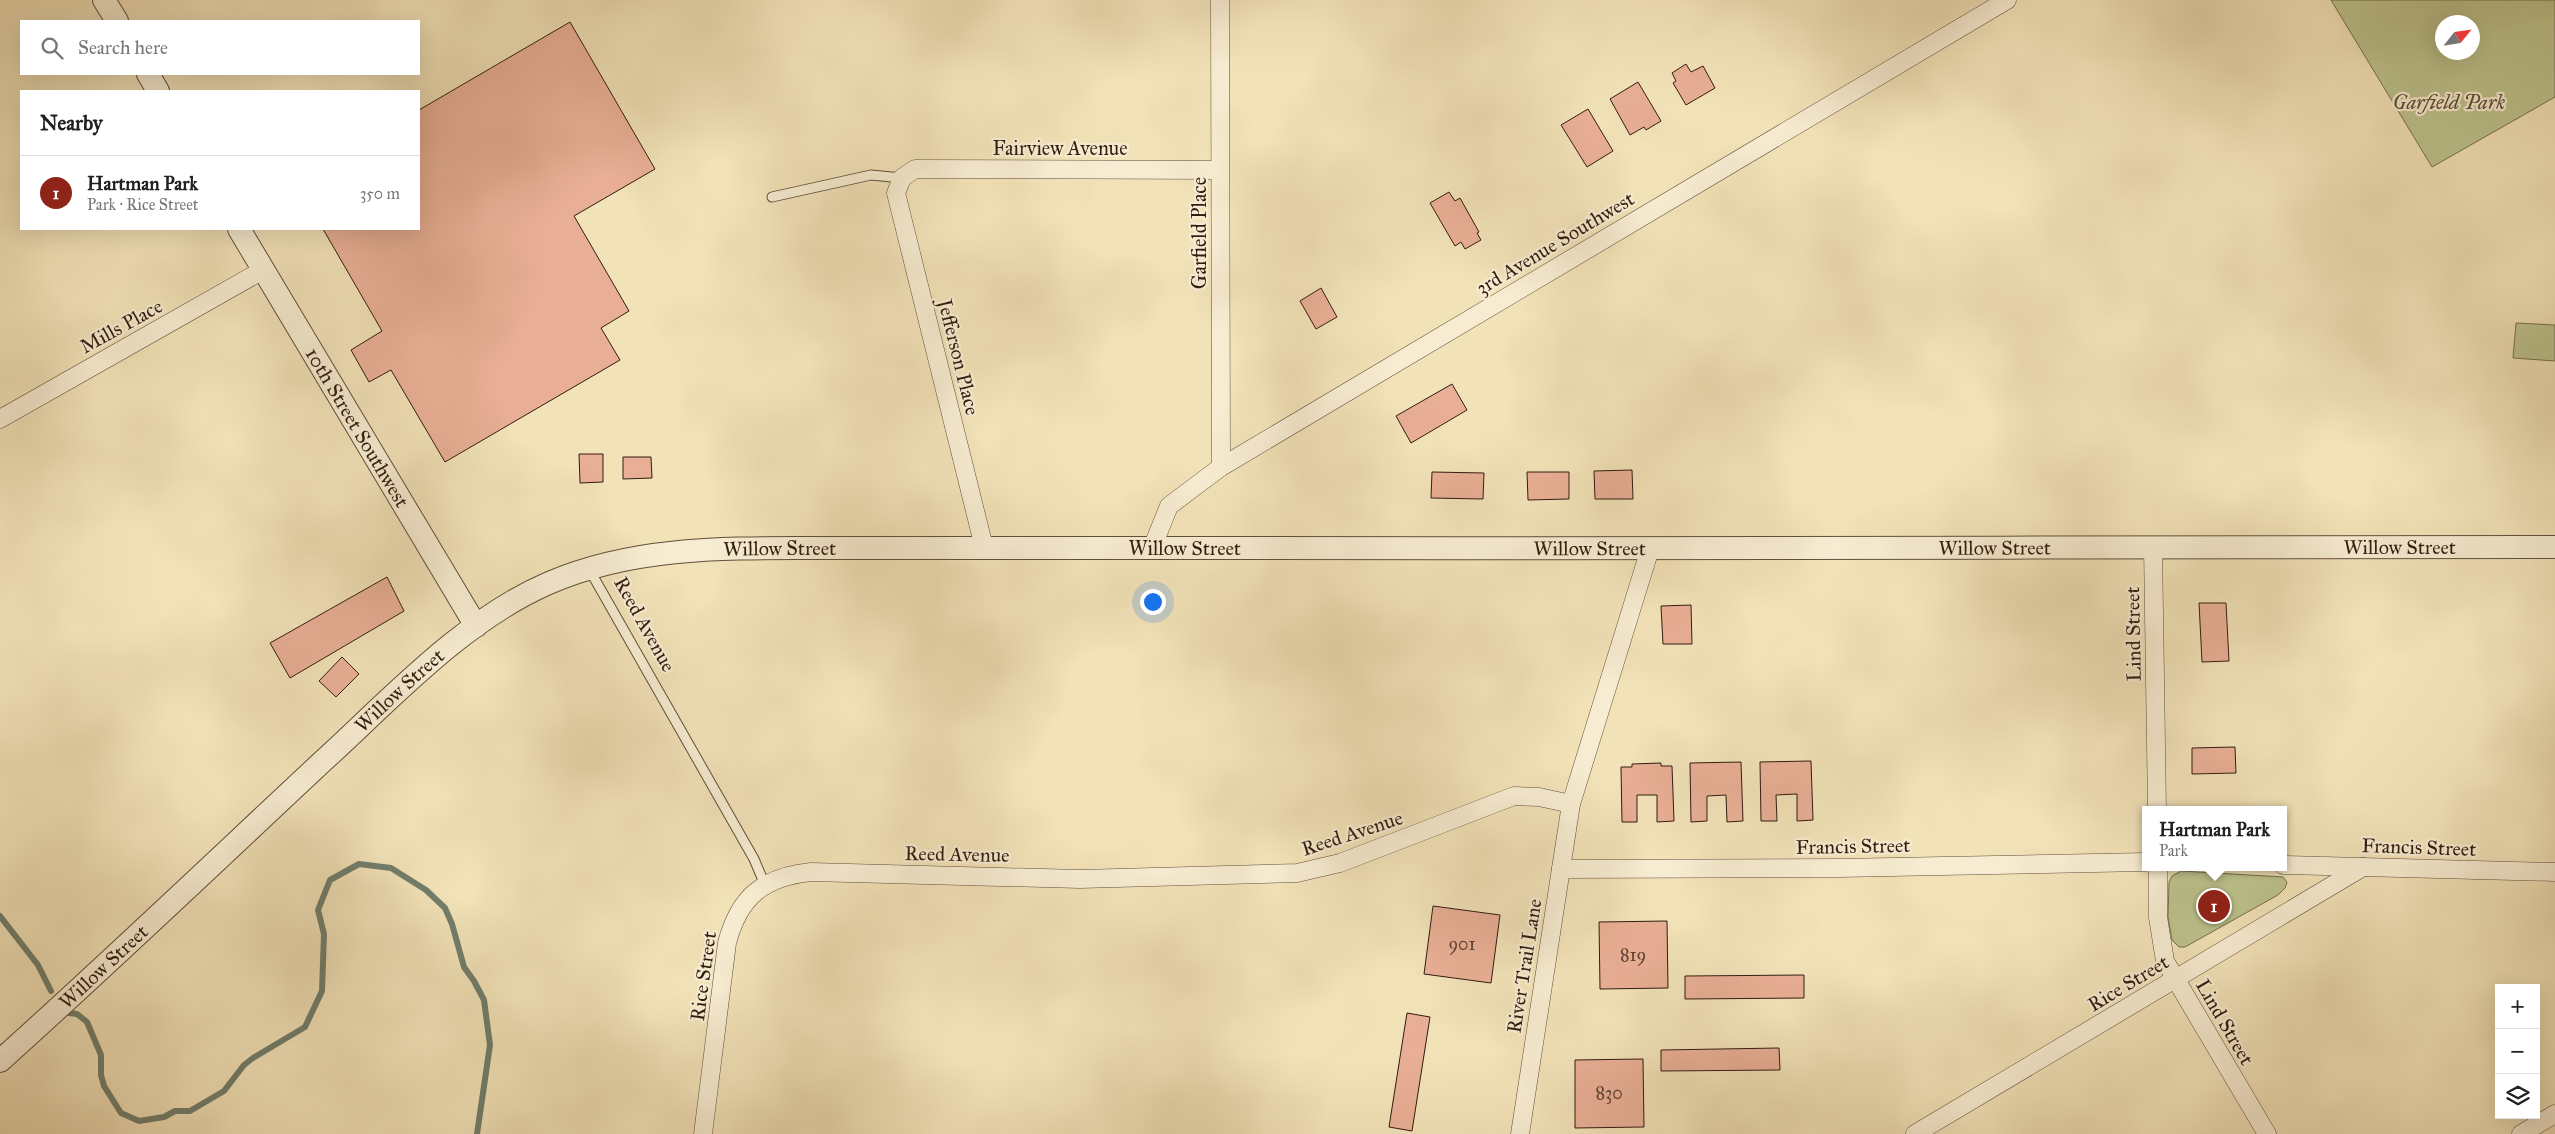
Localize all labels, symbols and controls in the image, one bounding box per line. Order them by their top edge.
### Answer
north arrow [2435,15,2480,60]
search box [20,20,420,75]
icon: search [38,34,66,62]
text: Search here [78,36,168,59]
park label: Garfield Park [2393,90,2505,114]
text: Nearby [40,110,103,136]
street label: Fairview Avenue [992,136,1128,160]
text: Hartman Park [87,172,198,195]
street label: Garfield Place [1187,177,1211,289]
text: 1 [53,184,59,203]
text: 350 m [360,184,400,203]
street label: 3rd Avenue Southwest [1472,186,1638,300]
text: Park · Rice Street [87,195,199,214]
street label: Mills Place [76,294,166,358]
street label: Jefferson Place [932,295,985,418]
street label: 10th Street Southwest [300,343,414,512]
street label: Willow Street [2343,535,2456,559]
street label: Willow Street [723,536,836,561]
street label: Willow Street [1128,536,1241,560]
street label: Willow Street [1533,536,1646,560]
street label: Willow Street [1938,536,2051,560]
street label: Reed Avenue [609,572,681,676]
street label: Lind Street [2120,586,2146,682]
your location [1140,589,1166,615]
street label: Willow Street [350,643,449,737]
street label: Reed Avenue [1298,805,1406,861]
popup [2142,806,2287,871]
text: Hartman Park [2159,818,2270,841]
street label: Francis Street [1796,833,1910,859]
street label: Francis Street [2361,833,2477,861]
street label: Reed Avenue [904,841,1010,867]
text: Park [2159,841,2188,860]
pin: 1 [2198,887,2230,925]
street label: River Trail Lane [1502,897,1546,1035]
street label: Willow Street [54,919,153,1014]
street label: Rice Street [685,930,721,1022]
house number: 901 [1448,933,1476,955]
house number: 819 [1620,944,1646,966]
street label: Rice Street [2083,949,2173,1017]
street label: Lind Street [2191,975,2259,1069]
map controls [2495,984,2540,1119]
button: + [2495,984,2540,1029]
button: − [2495,1029,2540,1074]
button: layers [2495,1074,2540,1119]
house number: 830 [1595,1082,1623,1104]

